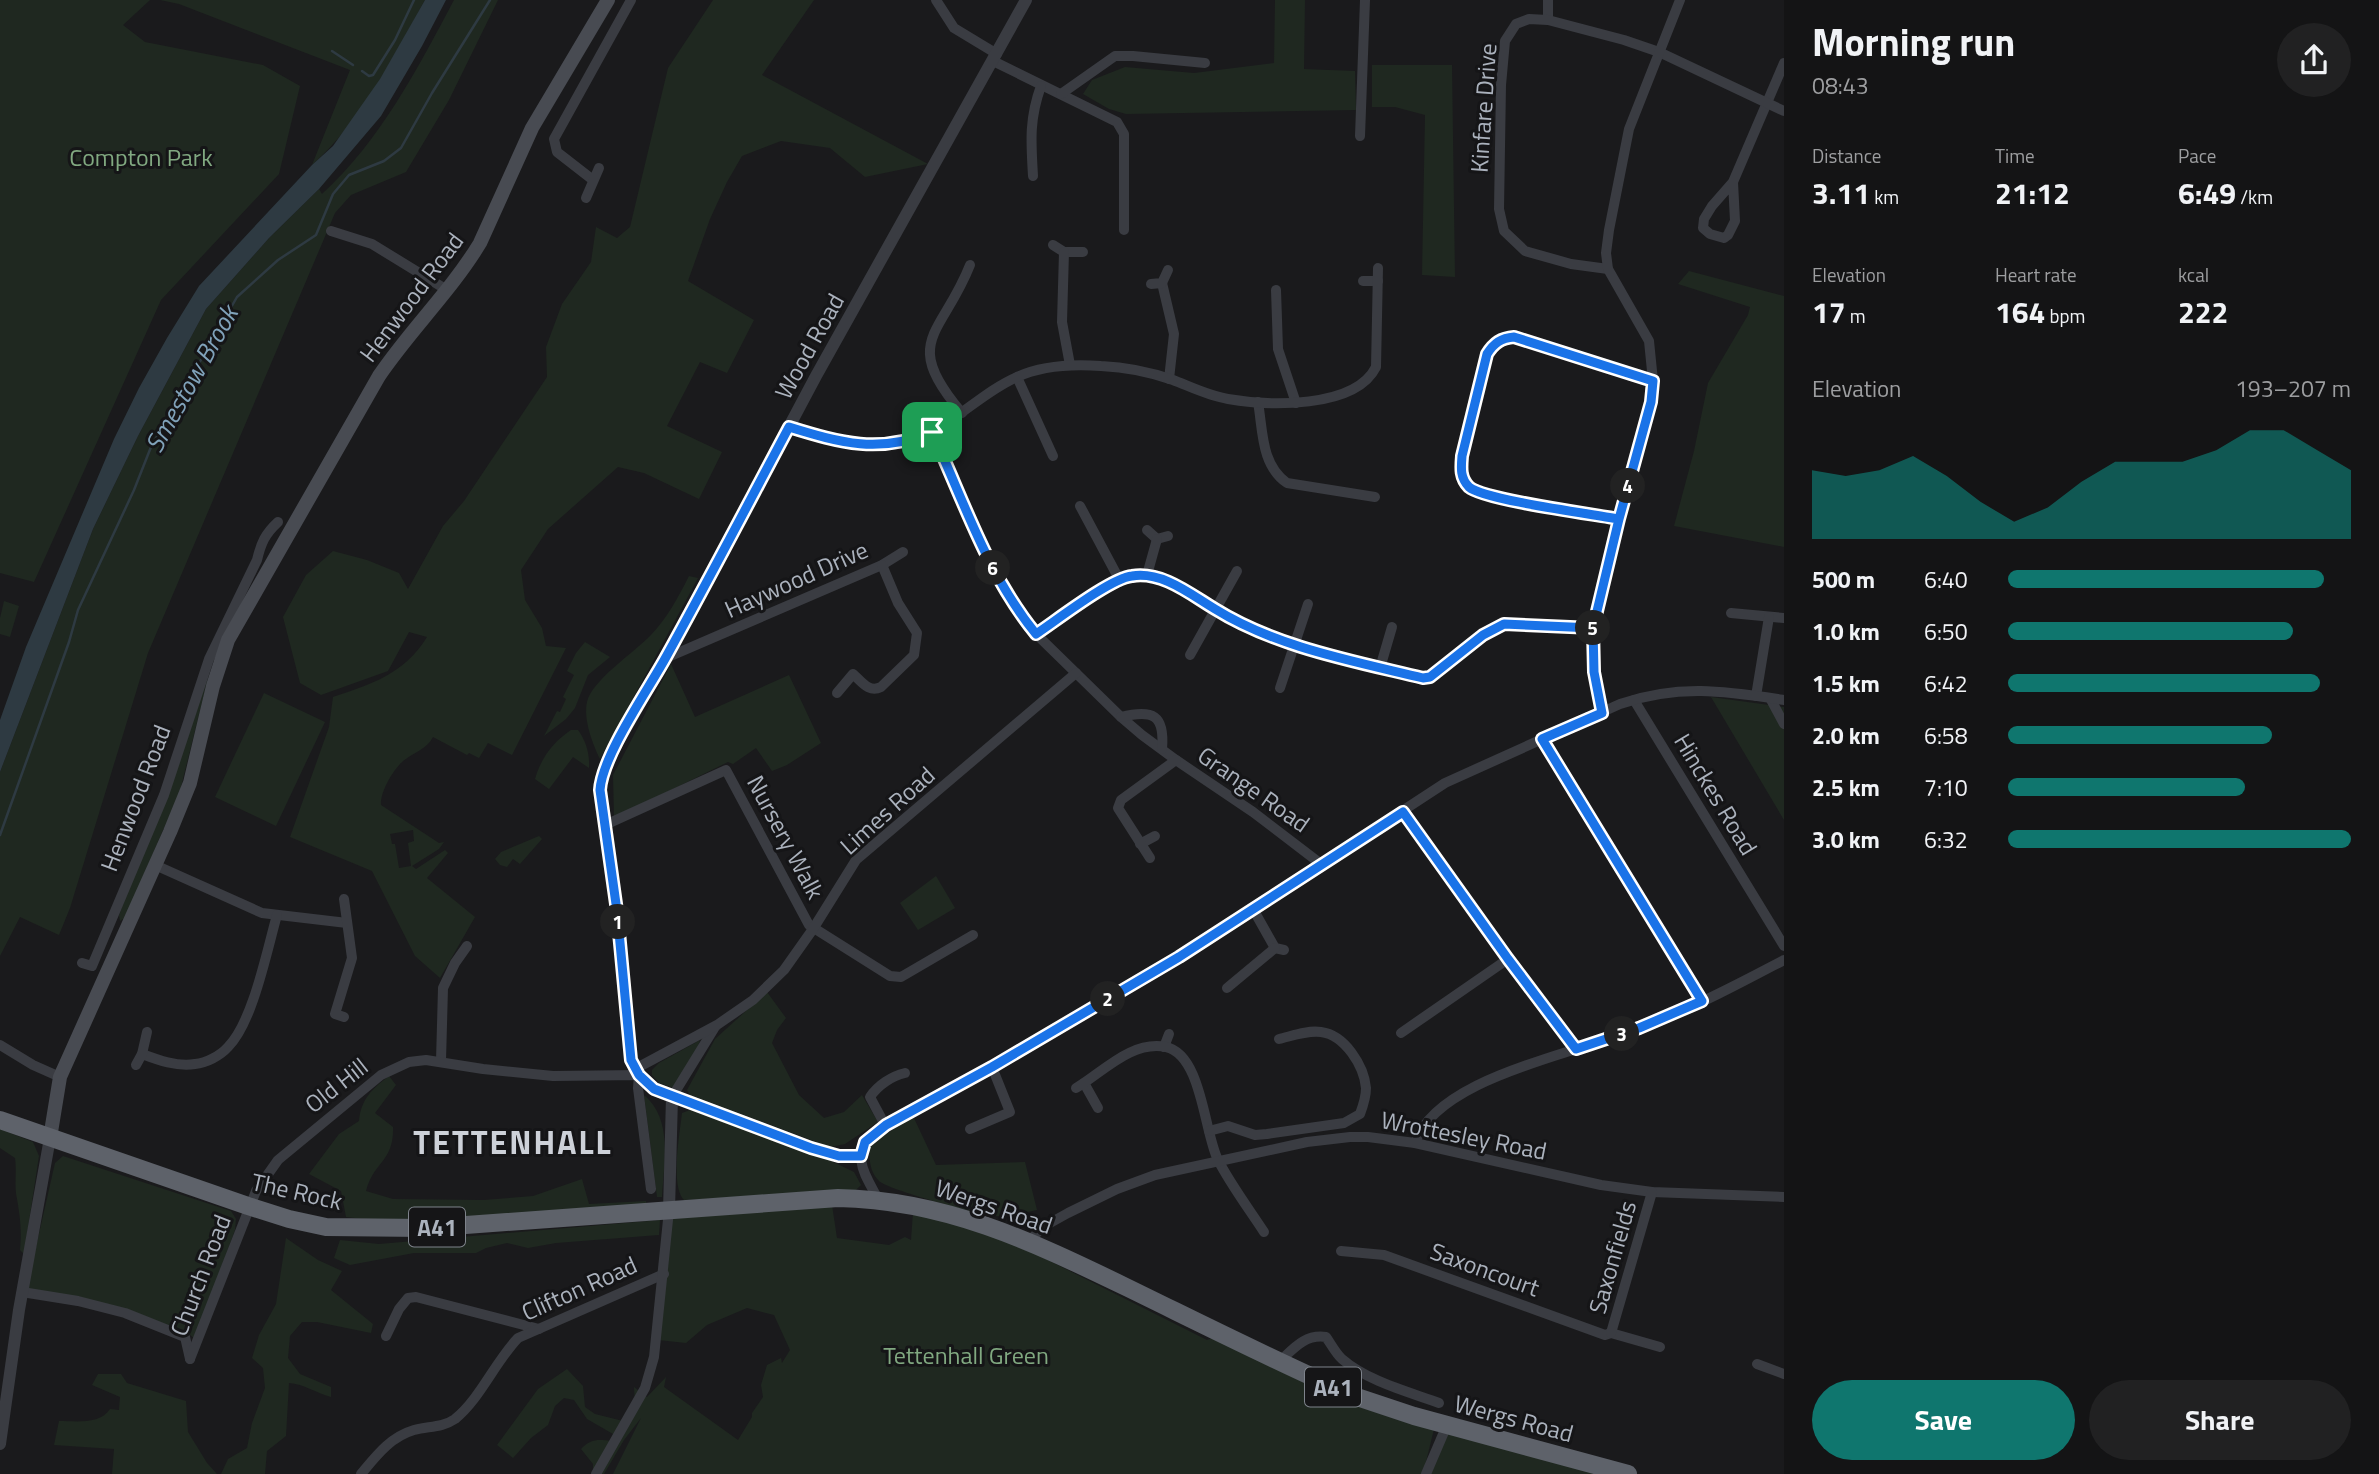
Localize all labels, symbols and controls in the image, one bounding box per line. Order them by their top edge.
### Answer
text: Morning run [1812,13,2015,71]
button: share [2277,23,2351,97]
street label: Kinfare Drive [1461,42,1505,174]
text: 08:43 [1812,68,1869,103]
park label: Compton Park [69,139,213,175]
text: Distance [1812,141,1881,170]
text: Time [1995,141,2035,170]
text: Pace [2178,141,2216,170]
text: 3.11 [1812,170,1870,216]
text: 21:12 [1995,170,2070,216]
text: 6:49 [2178,170,2236,216]
text: km [1870,182,1899,211]
text: /km [2236,182,2273,211]
street label: Henwood Road [350,225,472,369]
text: Elevation [1812,260,1886,289]
text: Heart rate [1995,260,2077,289]
text: kcal [2178,260,2209,289]
street label: Wood Road [765,287,853,405]
text: 17 [1812,289,1846,335]
text: 164 [1995,289,2045,335]
text: 222 [2178,289,2228,335]
water label: Smestow Brook [135,296,249,459]
text: m [1846,301,1866,330]
text: bpm [2045,301,2085,330]
text: Elevation [1812,371,1901,406]
text: 193–207 m [2235,371,2351,406]
pin [902,402,962,462]
icon: arrive [913,413,951,451]
pin: 4 [1610,468,1646,504]
text: 4 [1622,471,1633,500]
street label: Haywood Drive [718,531,874,627]
pin: 6 [976,550,1010,586]
text: 6 [987,553,998,582]
text: 500 m [1812,562,1875,597]
text: 6:40 [1924,562,1968,597]
pin: 5 [1576,610,1610,646]
text: 5 [1587,613,1598,642]
text: 1.0 km [1812,614,1880,649]
text: 6:50 [1924,614,1968,649]
text: 1.5 km [1812,666,1880,701]
text: 6:42 [1924,666,1968,701]
text: 2.0 km [1812,718,1880,753]
text: 6:58 [1924,718,1968,753]
street label: Henwood Road [91,719,179,877]
street label: Hinckes Road [1665,726,1767,862]
street label: Grange Road [1191,737,1317,841]
street label: Limes Road [831,757,943,863]
street label: Nursery Walk [738,769,834,906]
text: 2.5 km [1812,770,1880,805]
text: 7:10 [1924,770,1968,805]
text: 3.0 km [1812,822,1880,857]
text: 6:32 [1924,822,1968,857]
pin: 1 [600,904,636,940]
text: 1 [612,907,623,936]
pin: 2 [1090,982,1126,1016]
text: 2 [1102,984,1113,1013]
pin: 3 [1604,1016,1640,1052]
text: 3 [1616,1019,1627,1048]
street label: Old Hill [297,1049,375,1121]
street label: Wrottesley Road [1378,1101,1550,1169]
district label: TETTENHALL [413,1118,613,1166]
street label: The Rock [248,1163,346,1219]
street label: Wergs Road [931,1169,1057,1243]
street label: Saxonfields [1579,1196,1645,1318]
road number: A41 [409,1208,465,1246]
street label: Church Road [160,1209,240,1341]
street label: Saxoncourt [1425,1233,1545,1306]
street label: Clifton Road [515,1247,643,1329]
park label: Tettenhall Green [883,1337,1049,1373]
road number: A41 [1305,1368,1361,1406]
button: Save [1812,1380,2075,1460]
button: Share [2089,1380,2351,1460]
street label: Wergs Road [1451,1385,1577,1451]

